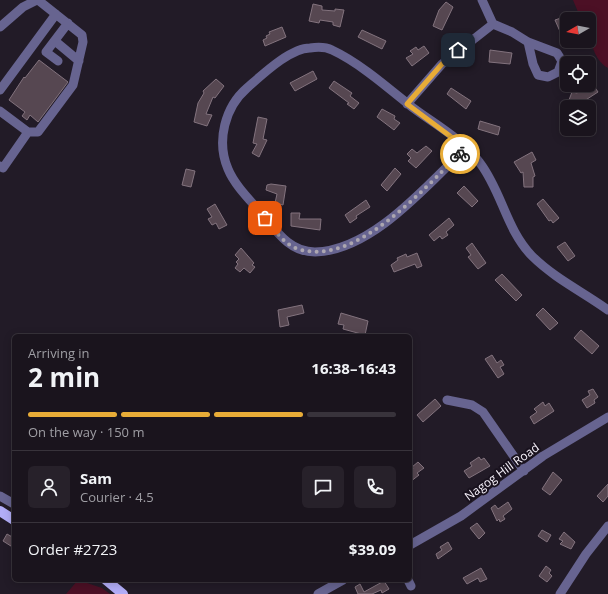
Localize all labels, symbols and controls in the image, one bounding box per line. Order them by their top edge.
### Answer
north arrow [560,12,596,48]
map controls [560,12,596,136]
pin [441,33,475,67]
icon: home [447,39,469,61]
button: locate [560,56,596,92]
button: layers [560,100,596,136]
courier [440,134,480,174]
icon: bike [449,143,471,165]
pin [248,201,282,235]
icon: bag [254,207,276,229]
text: Arriving in [28,344,90,362]
text: 16:38–16:43 [311,358,396,378]
text: 2 min [28,359,100,395]
text: On the way · 150 m [28,423,144,441]
street label: Nagog Hill Road [461,439,543,505]
button: person [28,466,70,508]
button: chat [302,466,344,508]
button: phone [354,466,396,508]
text: Sam [80,468,112,488]
text: Courier · 4.5 [80,488,154,506]
text: Order #2723 [28,539,117,559]
text: $39.09 [349,539,396,559]

